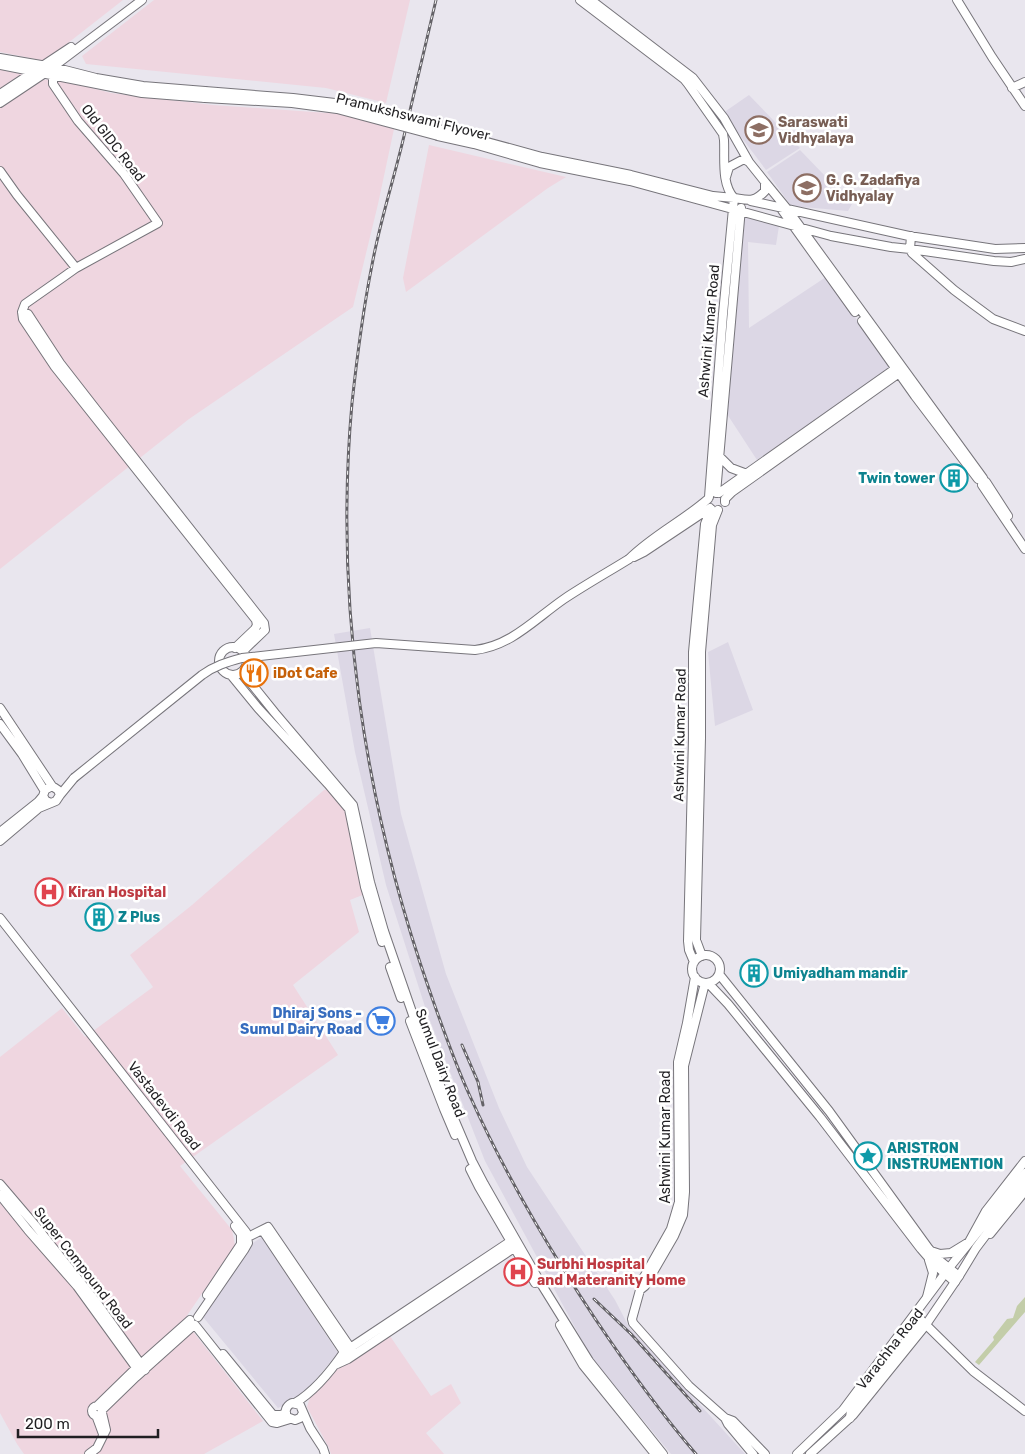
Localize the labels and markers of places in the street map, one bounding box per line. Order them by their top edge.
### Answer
place label: Saraswati Vidhyalaya [778,114,854,147]
school or university icon: Saraswati Vidhyalaya [744,115,774,145]
place label: G. G. Zadafiya Vidhyalay [826,172,920,205]
school or university icon: G. G. Zadafiya Vidhyalay [792,173,822,203]
building icon: Twin tower [939,463,969,493]
place label: Twin tower [858,470,936,487]
restaurant icon: iDot Cafe [239,658,269,688]
place label: iDot Cafe [273,665,338,682]
hospital icon: Kiran Hospital [34,877,64,907]
place label: Kiran Hospital [68,884,166,901]
building icon: Z Plus [84,902,114,932]
place label: Z Plus [118,909,161,926]
building icon: Umiyadham mandir [739,958,769,988]
place label: Umiyadham mandir [773,965,908,982]
place label: Dhiraj Sons - Sumul Dairy Road [240,1005,362,1038]
supermarket icon: Dhiraj Sons - Sumul Dairy Road [366,1006,396,1036]
place label: ARISTRON INSTRUMENTION [887,1140,1003,1173]
place icon: ARISTRON INSTRUMENTION [853,1141,883,1171]
place label: Surbhi Hospital and Materanity Home [537,1256,686,1289]
hospital icon: Surbhi Hospital and Materanity Home [503,1257,533,1287]

